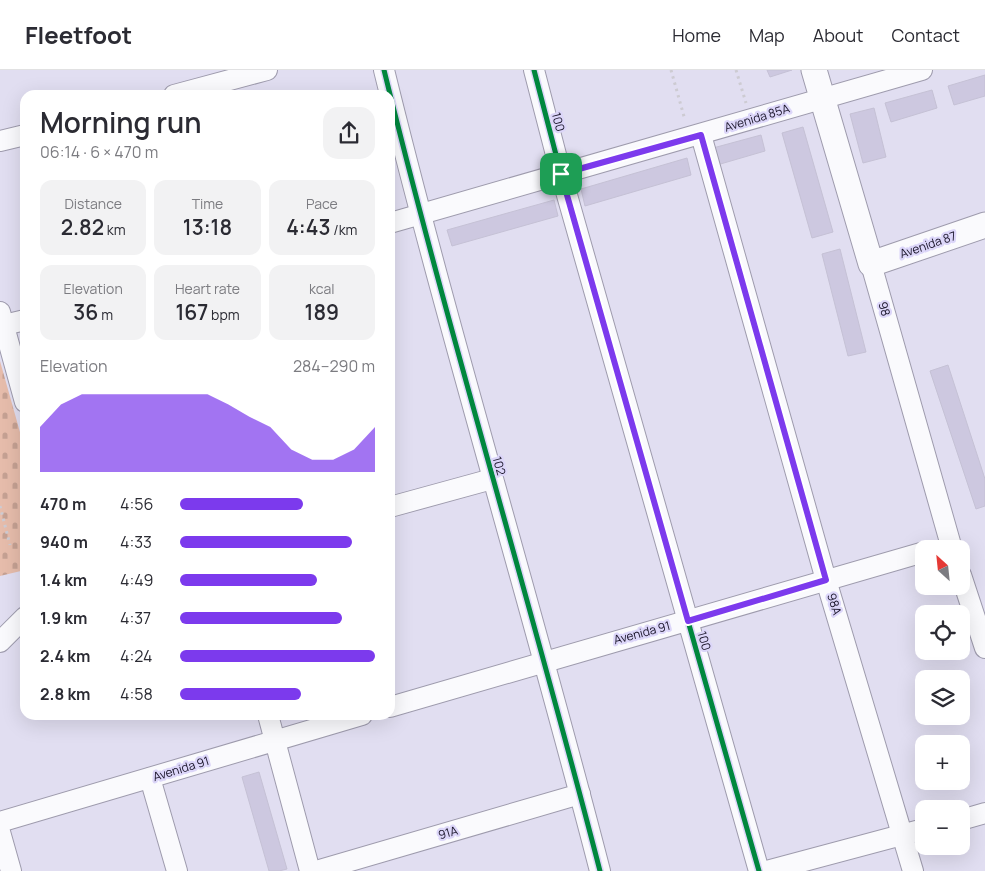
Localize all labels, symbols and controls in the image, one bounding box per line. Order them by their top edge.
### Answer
text: Fleetfoot [25,18,132,51]
text: Home [672,23,721,47]
text: Map [749,23,785,47]
text: About [813,23,863,47]
text: Contact [891,23,960,47]
street label: Avenida 85A [722,99,792,136]
text: Morning run [40,103,201,141]
button: share [323,107,375,159]
street label: 100 [548,110,569,133]
text: 06:14 · 6 × 470 m [40,141,158,163]
pin [540,153,582,195]
icon: arrive [547,160,575,188]
text: Distance [64,194,122,213]
text: Time [192,194,223,213]
text: Pace [306,194,338,213]
text: 2.82 [61,213,104,241]
text: 13:18 [183,213,232,241]
text: 4:43 [286,213,330,241]
text: km [104,220,126,239]
text: /km [330,220,357,239]
street label: Avenida 87 [897,227,958,262]
text: Elevation [64,279,123,298]
text: Heart rate [175,279,240,298]
text: kcal [309,279,335,298]
text: 36 [73,298,98,326]
text: 167 [175,298,208,326]
text: 189 [305,298,339,326]
street label: 98 [874,300,895,318]
text: m [98,305,113,324]
text: bpm [208,305,240,324]
text: Elevation [40,355,108,377]
text: 284–290 m [293,355,375,377]
street label: 102 [489,454,510,477]
text: 470 m [40,493,86,515]
text: 4:56 [120,493,153,515]
text: 940 m [40,531,88,553]
text: 4:33 [120,531,152,553]
north arrow [915,540,970,595]
map controls [915,540,970,855]
text: 1.4 km [40,569,87,591]
text: 4:49 [120,569,153,591]
street label: 98A [823,591,846,617]
button: locate [915,605,970,660]
text: 1.9 km [40,607,87,629]
text: 4:37 [120,607,151,629]
street label: Avenida 91 [612,617,672,648]
street label: 100 [694,629,715,652]
text: 2.4 km [40,645,90,667]
text: 4:24 [120,645,152,667]
button: layers [915,670,970,725]
text: 2.8 km [40,683,90,705]
text: 4:58 [120,683,153,705]
button: + [915,735,970,790]
street label: Avenida 91 [151,752,211,785]
button: − [915,800,970,855]
street label: 91A [436,822,460,843]

